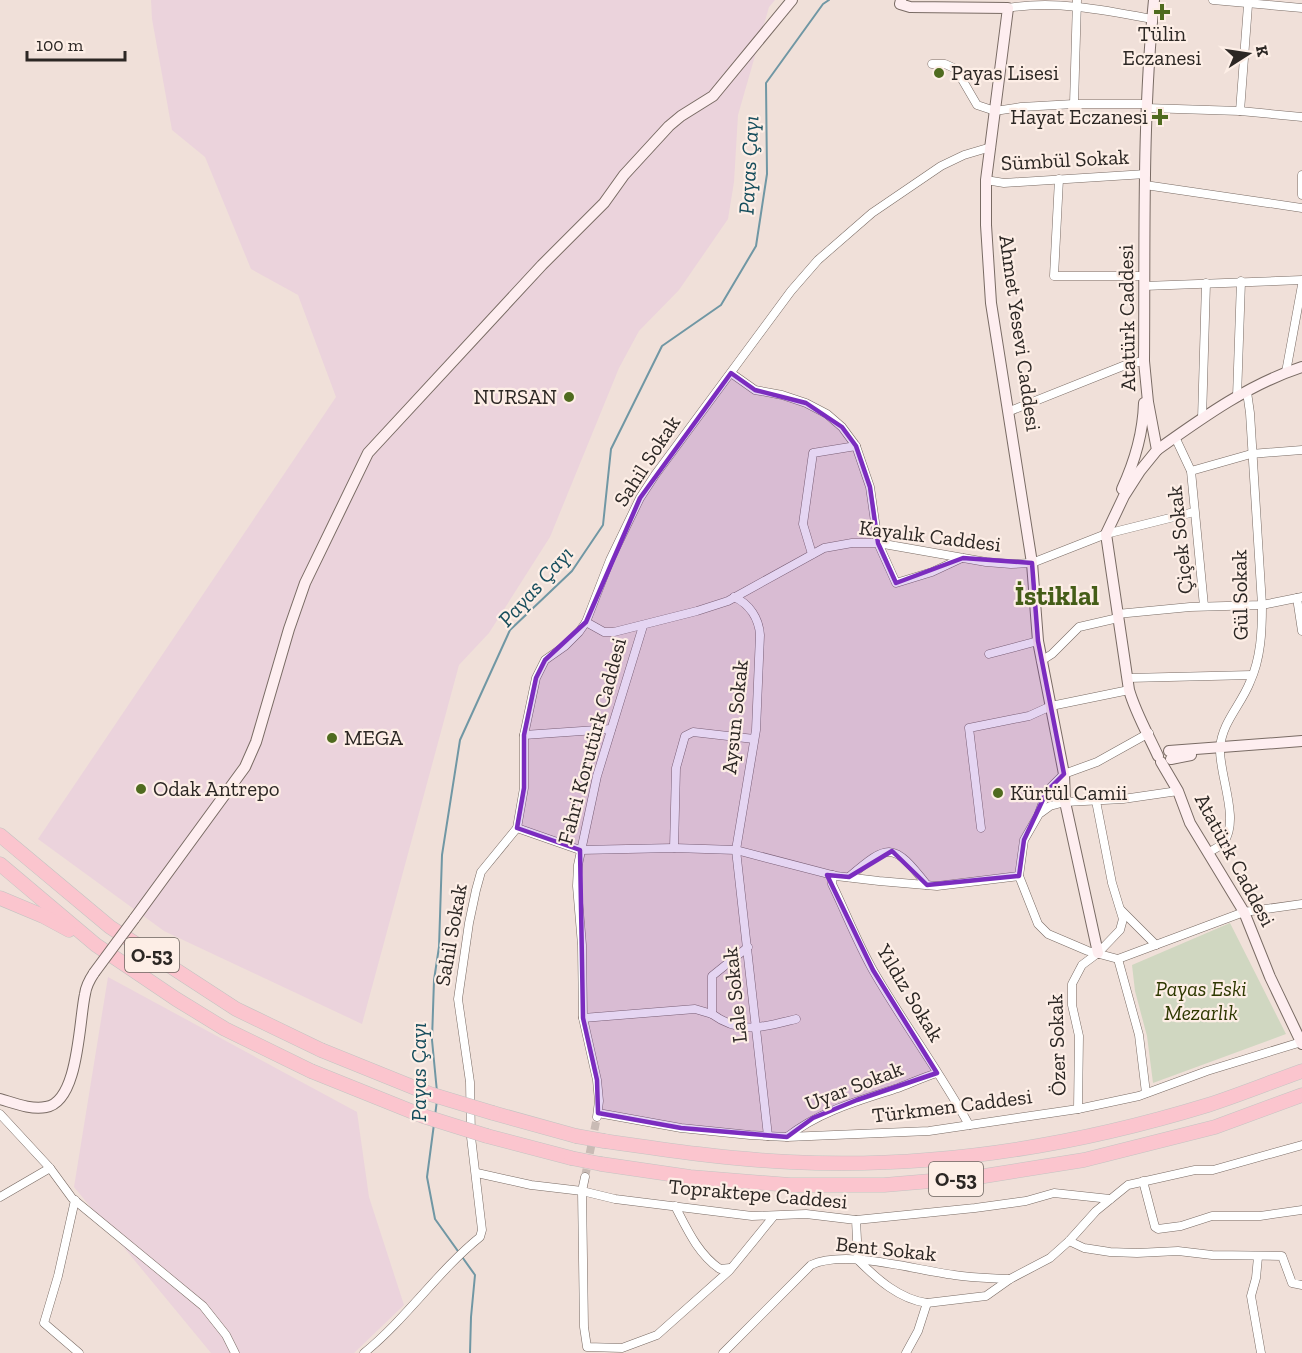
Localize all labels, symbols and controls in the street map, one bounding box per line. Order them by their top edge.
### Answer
marker: Tülin Eczanesi [1155,5,1169,19]
place label: Tülin Eczanesi [1123,21,1202,70]
scale bar [27,24,124,62]
north arrow [1218,24,1278,84]
text: 100 m [36,34,84,56]
text: K [1252,44,1273,58]
place label: Payas Lisesi [951,60,1059,85]
marker: Payas Lisesi [932,66,946,80]
place label: Hayat Eczanesi [1010,104,1148,129]
marker: Hayat Eczanesi [1153,110,1167,124]
water label: Payas Çayı [732,115,765,215]
street label: Sümbül Sokak [1000,144,1130,175]
street label: Ahmet Yesevi Caddesi [994,233,1047,433]
street label: Atatürk Caddesi [1113,244,1140,392]
place label: NURSAN [474,384,557,409]
marker: NURSAN [562,390,576,404]
street label: Sahil Sokak [608,411,685,511]
street label: Çiçek Sokak [1161,485,1198,595]
street label: Kayalık Caddesi [858,514,1003,557]
water label: Payas Çayı [492,540,579,632]
street label: Gül Sokak [1226,549,1253,641]
district label: İstiklal [1015,580,1100,612]
street label: Fahri Korutürk Caddesi [552,635,631,847]
street label: Aysun Sokak [716,658,753,775]
place label: MEGA [344,725,403,750]
marker: MEGA [325,731,339,745]
place label: Odak Antrepo [153,776,279,801]
place label: Kürtül Camii [1010,780,1128,805]
marker: Odak Antrepo [134,782,148,796]
marker: Kürtül Camii [991,786,1005,800]
street label: Atatürk Caddesi [1190,789,1281,931]
street label: Sahil Sokak [429,882,472,988]
road number: O-53 [125,938,179,972]
street label: Yıldız Sokak [871,939,949,1046]
street label: Lale Sokak [717,946,752,1044]
park label: Payas Eski Mezarlık [1155,976,1247,1025]
street label: Özer Sokak [1042,993,1071,1096]
water label: Payas Çayı [405,1022,432,1122]
street label: Uyar Sokak [801,1055,906,1116]
street label: Türkmen Caddesi [871,1083,1033,1128]
road number: O-53 [929,1162,983,1196]
street label: Topraktepe Caddesi [668,1173,849,1214]
street label: Bent Sokak [834,1231,938,1266]

